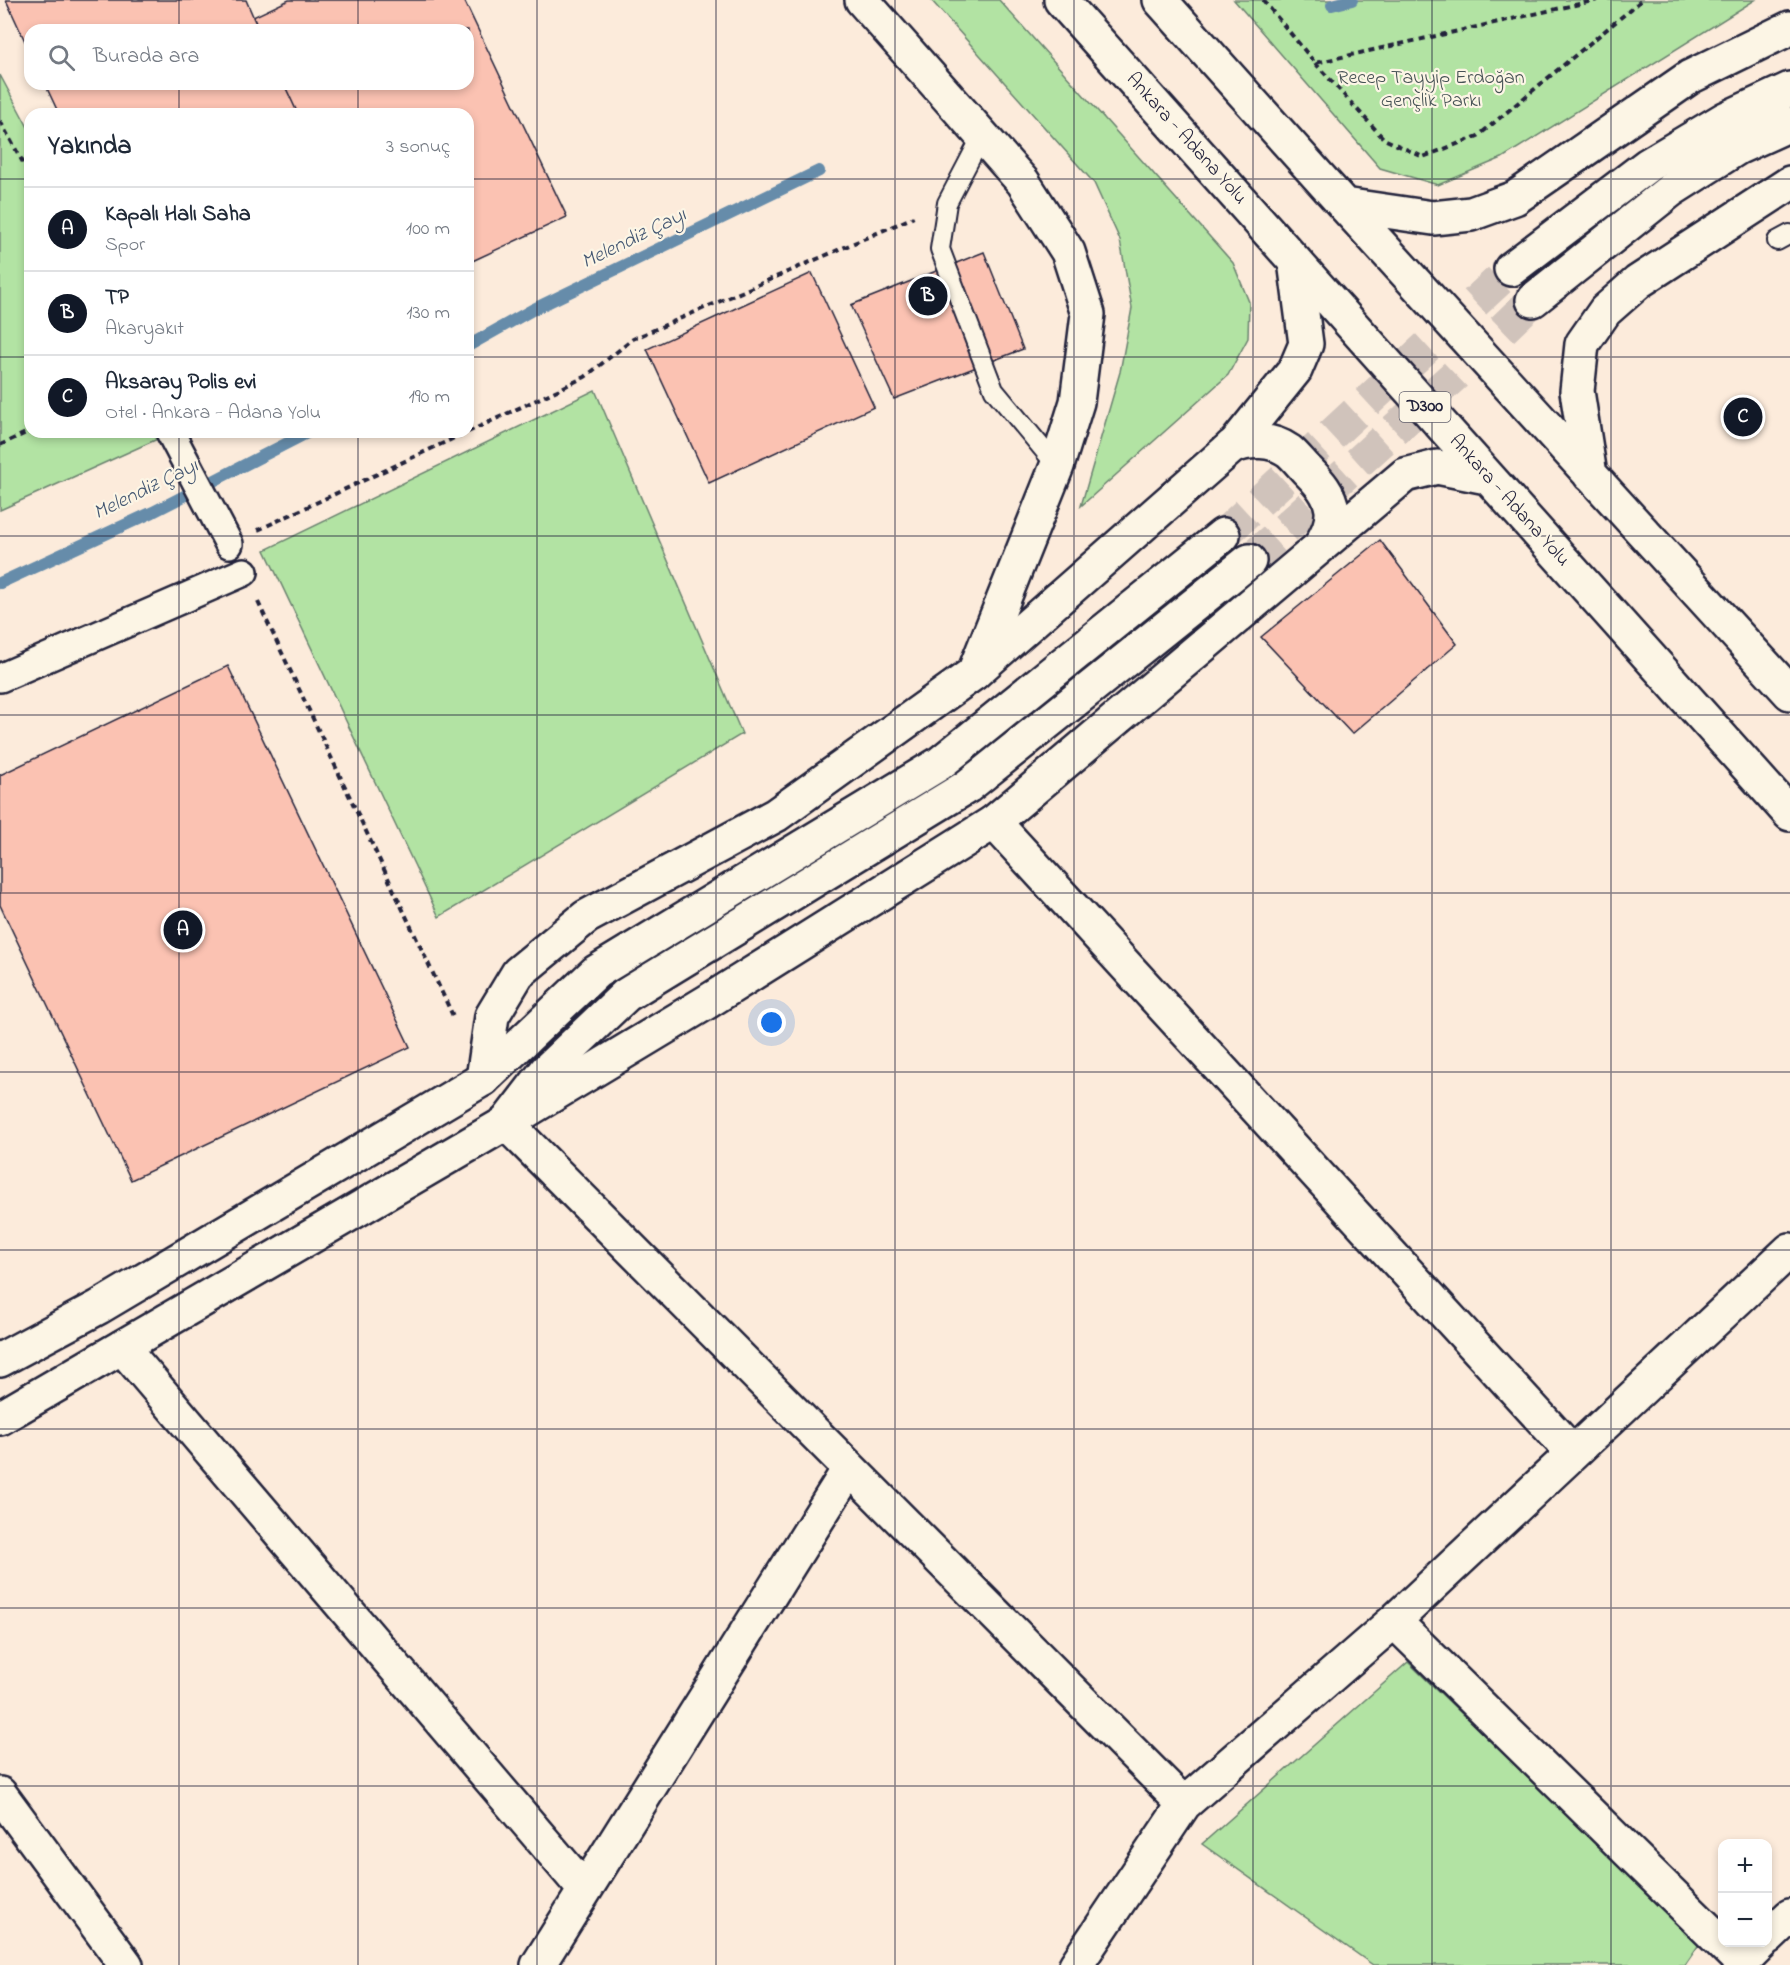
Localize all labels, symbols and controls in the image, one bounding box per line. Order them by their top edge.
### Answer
search box [24,24,474,90]
icon: search [45,41,78,74]
text: Burada ara [93,41,199,73]
park label: Recep Tayyip Erdoğan Gençlik Parkı [1337,64,1525,116]
street label: Ankara - Adana Yolu [1119,66,1253,212]
text: Yakında [48,128,132,166]
text: 3 sonuç [386,133,450,162]
text: Kapalı Halı Saha [105,199,251,231]
water label: Melendiz Çayı [576,200,693,277]
text: A [61,215,74,244]
text: 100 m [406,215,450,244]
text: Spor [105,231,145,260]
pin: B [908,274,948,318]
text: TP [105,283,129,315]
text: B [61,299,74,328]
text: 130 m [406,299,450,328]
text: Akaryakıt [105,315,184,344]
text: Aksaray Polis evi [105,367,257,399]
text: C [62,383,73,412]
text: 190 m [408,383,450,412]
road number: D300 [1400,392,1450,422]
pin: C [1724,394,1762,440]
text: Otel · Ankara - Adana Yolu [105,399,321,428]
street label: Ankara - Adana Yolu [1442,428,1576,574]
water label: Melendiz Çayı [88,451,205,528]
pin: A [164,908,202,952]
your location [757,1008,786,1037]
map controls [1718,1839,1772,1947]
button: + [1718,1839,1772,1893]
button: − [1718,1893,1772,1947]

